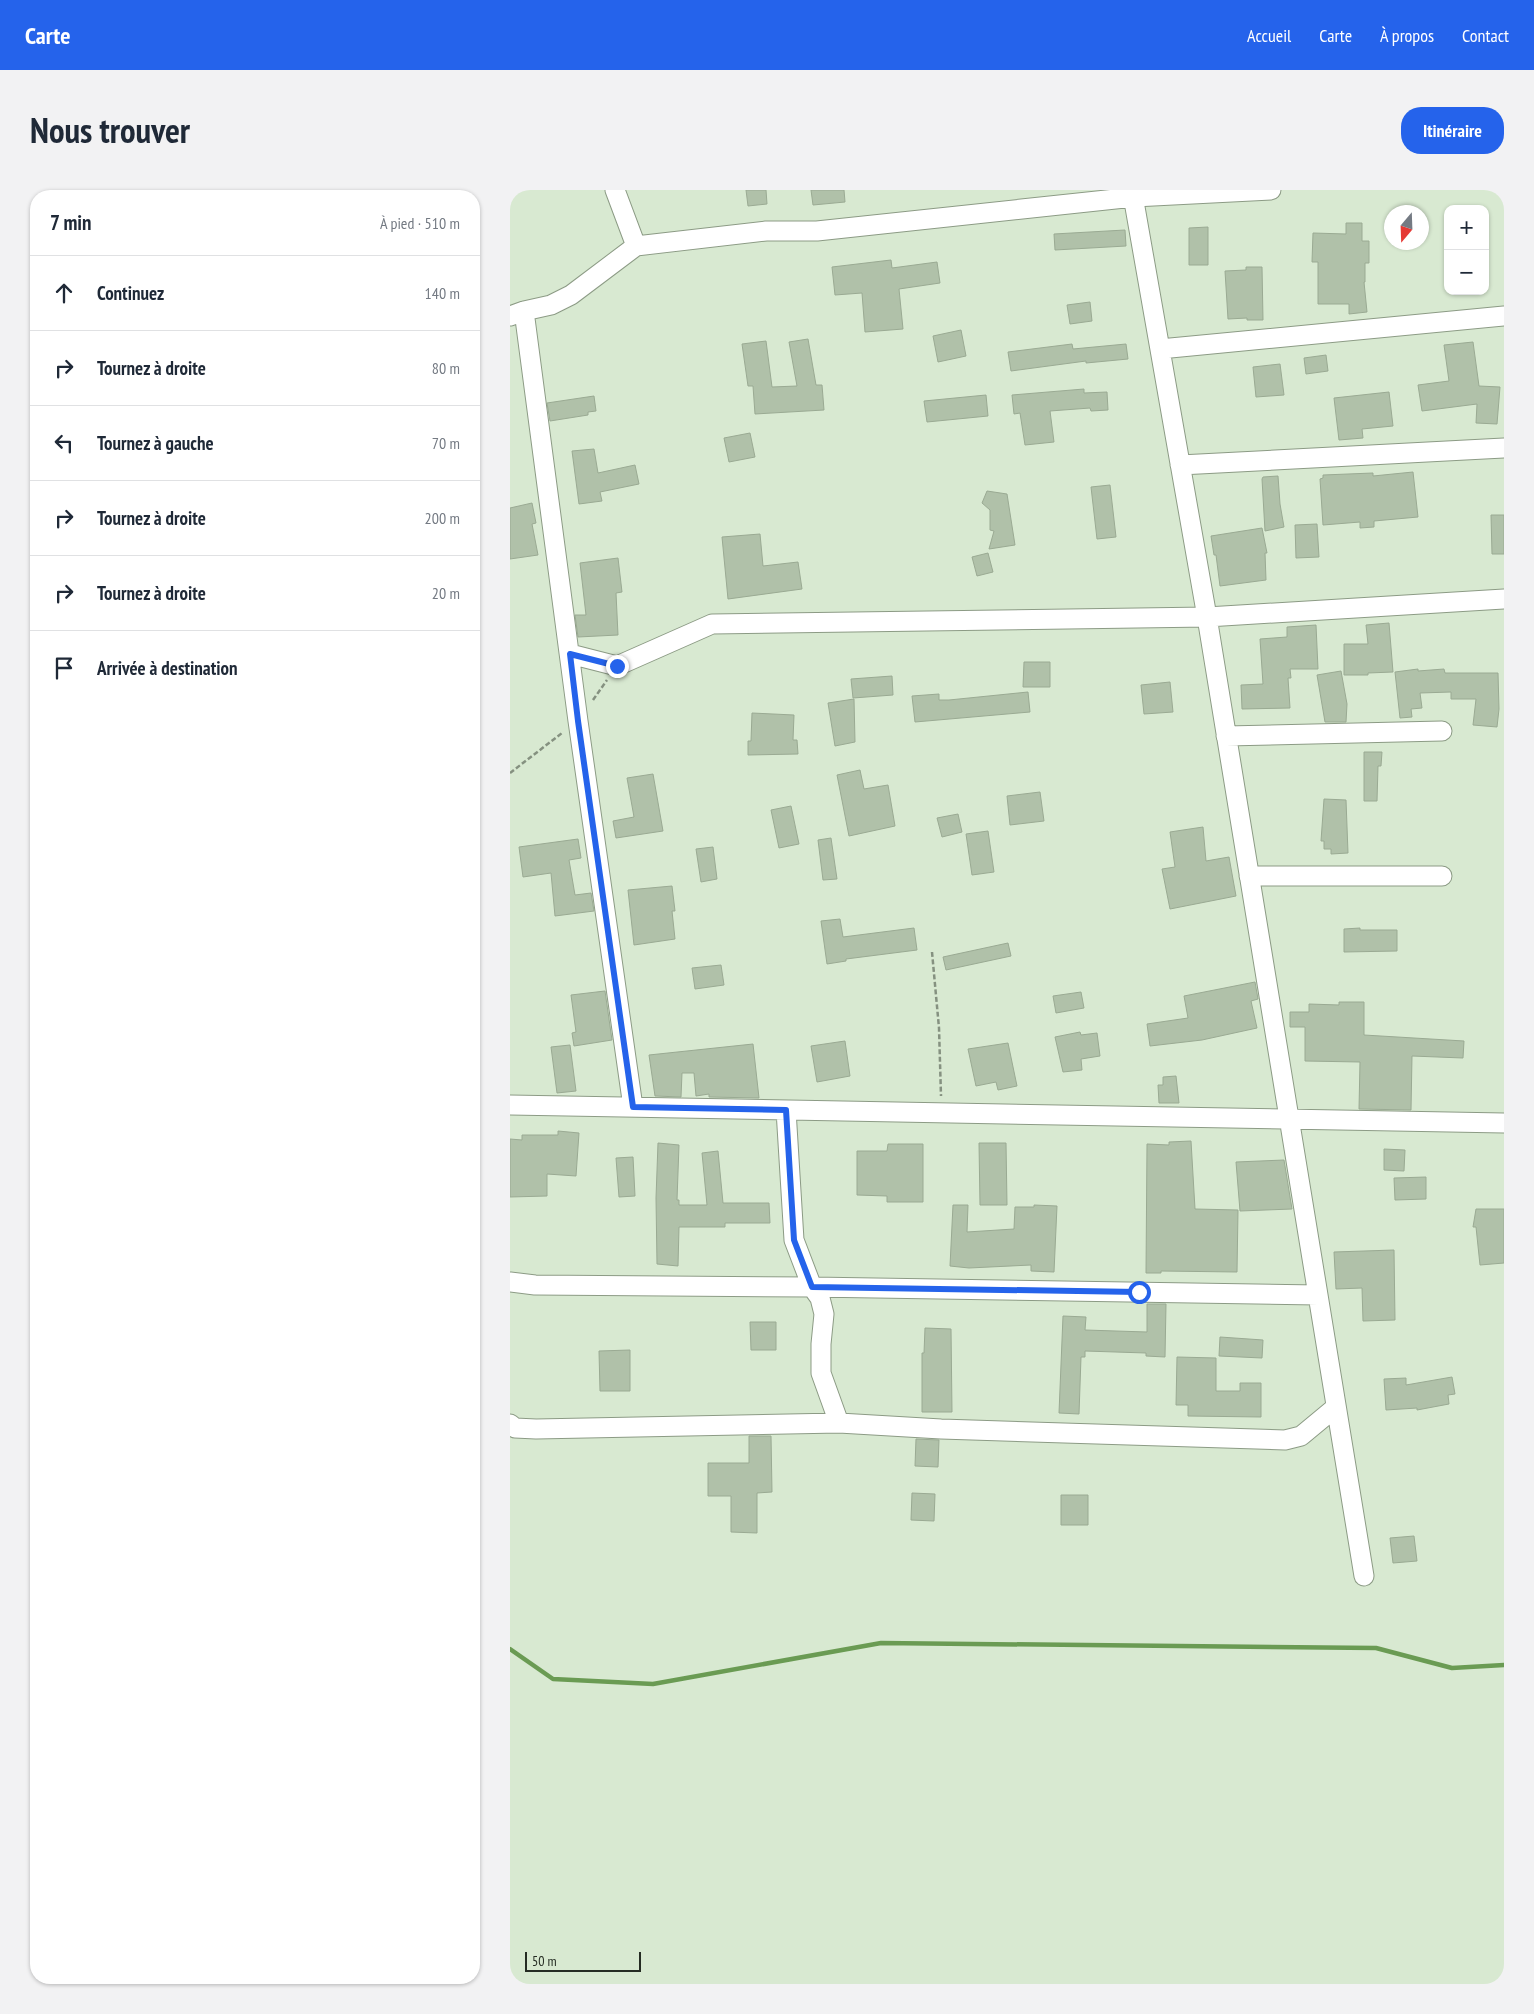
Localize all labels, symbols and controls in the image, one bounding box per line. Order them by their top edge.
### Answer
text: Carte [25,20,71,51]
text: Accueil [1247,24,1291,47]
text: Carte [1319,24,1352,47]
text: À propos [1380,24,1434,47]
text: Contact [1462,24,1509,47]
text: Nous trouver [30,107,190,153]
button: Itinéraire [1401,107,1504,154]
north arrow [1384,205,1429,250]
map controls [1444,205,1489,295]
button: + [1444,205,1489,250]
text: 7 min [50,209,92,236]
text: À pied · 510 m [380,213,460,233]
button: − [1444,250,1489,295]
icon: ahead [50,279,78,307]
text: Continuez [97,281,164,305]
text: 140 m [425,283,460,303]
icon: right [50,354,78,382]
text: Tournez à droite [97,356,206,380]
text: 80 m [432,358,460,378]
icon: left [50,429,78,457]
text: Tournez à gauche [97,431,214,455]
text: 70 m [432,433,460,453]
icon: right [50,504,78,532]
text: Tournez à droite [97,506,206,530]
text: 200 m [425,508,460,528]
icon: right [50,579,78,607]
text: Tournez à droite [97,581,206,605]
text: 20 m [432,583,460,603]
icon: arrive [50,654,78,682]
route end [606,655,629,678]
text: Arrivée à destination [97,656,238,680]
route start [1128,1281,1151,1304]
scale bar [525,1949,641,1972]
text: 50 m [532,1952,557,1970]

